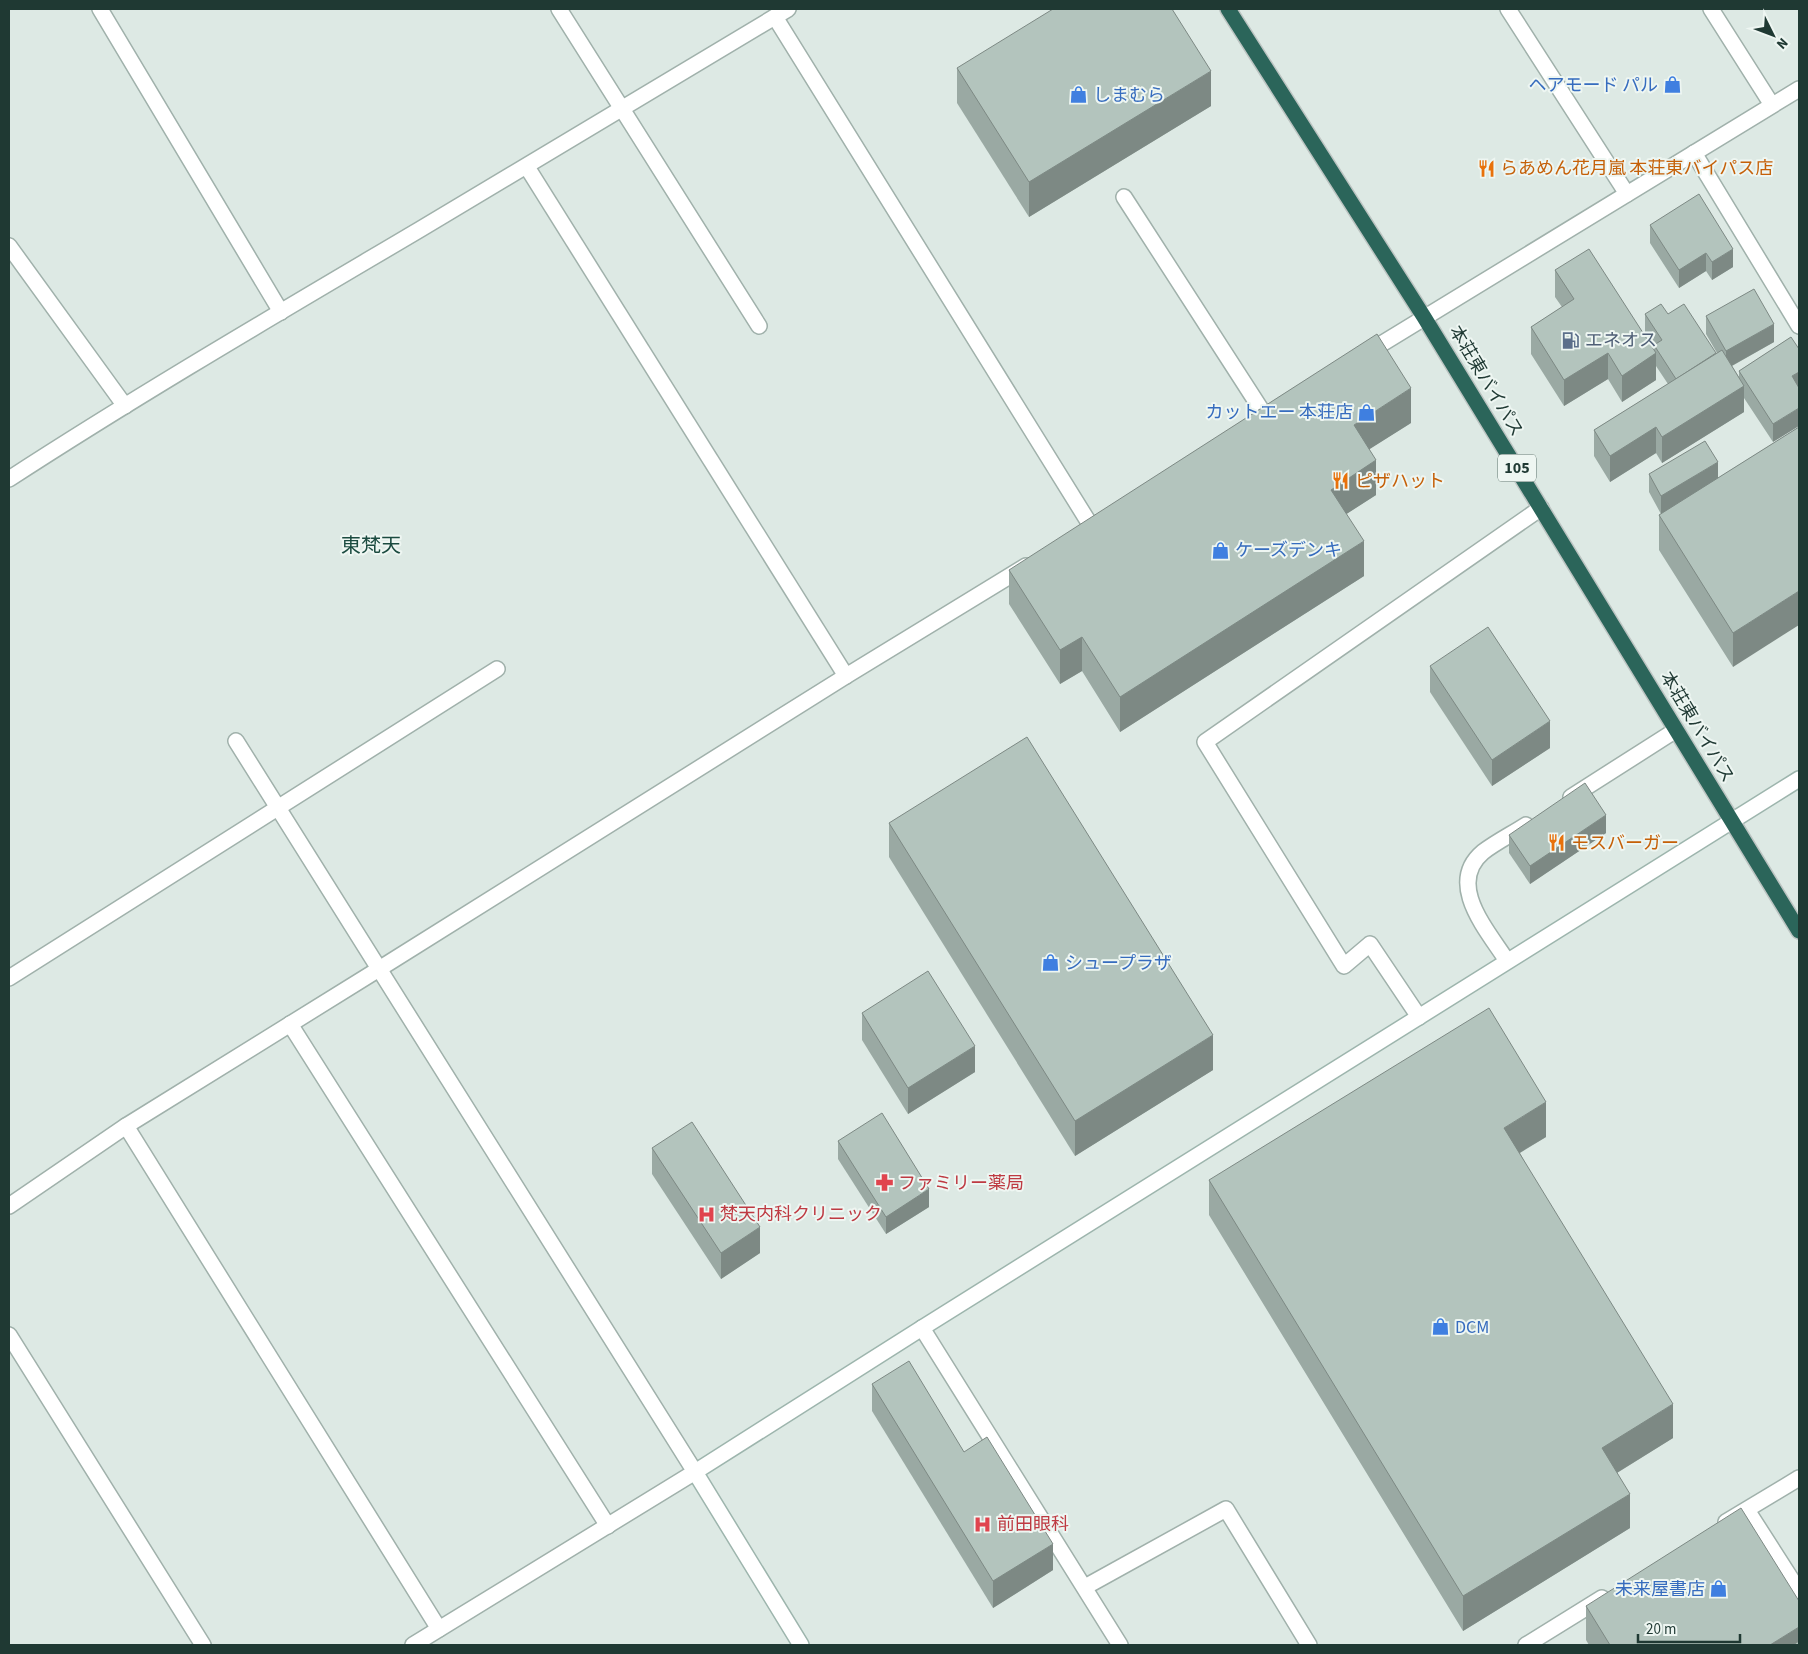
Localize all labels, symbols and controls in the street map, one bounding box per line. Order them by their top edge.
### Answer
north arrow [1748,10,1798,60]
text: N [1771,33,1792,53]
place label: ヘアモード パル [1528,73,1658,98]
shop icon: ヘアモード パル [1662,75,1682,95]
place label: しまむら [1093,83,1165,108]
shop icon: しまむら [1069,85,1089,105]
place label: らあめん花月嵐 本荘東バイパス店 [1500,156,1773,181]
restaurant icon: らあめん花月嵐 本荘東バイパス店 [1476,158,1496,178]
street label: 本荘東バイパス [1443,321,1529,441]
place label: エネオス [1585,328,1657,353]
fuel station icon: エネオス [1561,330,1581,350]
place label: カットエー 本荘店 [1205,400,1353,425]
shop icon: カットエー 本荘店 [1357,402,1377,422]
road number: 105 [1498,454,1536,482]
place label: ピザハット [1355,469,1445,494]
restaurant icon: ピザハット [1331,471,1351,491]
district label: 東梵天 [341,532,401,560]
place label: ケーズデンキ [1235,538,1342,563]
shop icon: ケーズデンキ [1211,540,1231,560]
street label: 本荘東バイパス [1654,667,1740,787]
place label: モスバーガー [1571,831,1679,856]
restaurant icon: モスバーガー [1547,833,1567,853]
place label: シュープラザ [1065,951,1172,976]
shop icon: シュープラザ [1041,953,1061,973]
place label: ファミリー薬局 [898,1171,1024,1196]
pharmacy icon: ファミリー薬局 [874,1173,894,1193]
place label: 梵天内科クリニック [720,1202,882,1227]
hospital icon: 梵天内科クリニック [696,1204,716,1224]
place label: DCM [1455,1315,1489,1340]
shop icon: DCM [1431,1317,1451,1337]
place label: 前田眼科 [997,1512,1069,1537]
hospital icon: 前田眼科 [973,1514,993,1534]
place label: 未来屋書店 [1615,1577,1705,1602]
shop icon: 未来屋書店 [1709,1579,1729,1599]
scale bar [1638,1612,1740,1644]
text: 20 m [1646,1619,1676,1640]

